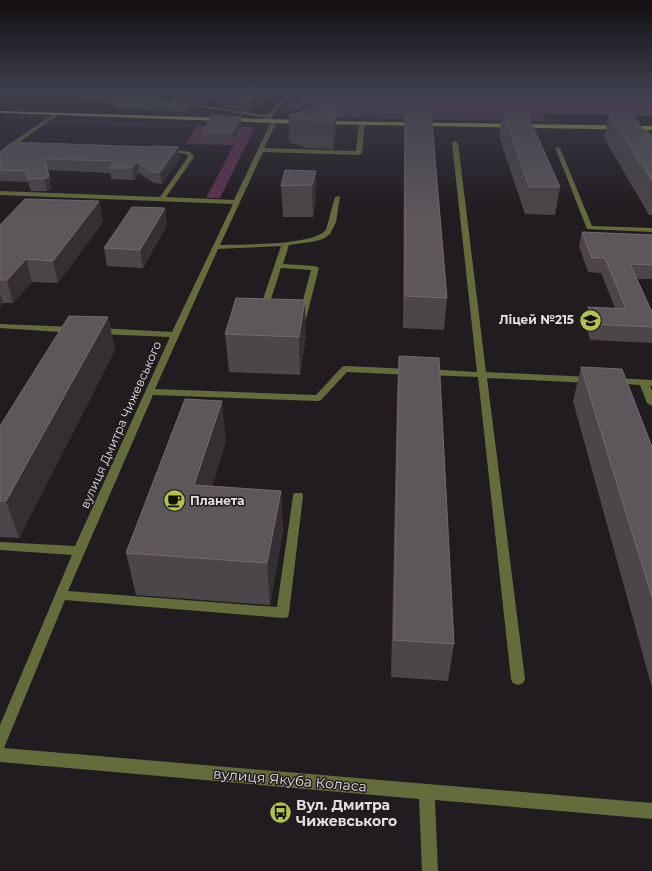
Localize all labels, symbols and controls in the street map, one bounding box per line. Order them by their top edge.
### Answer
school or university icon: Ліцей №215 [577,307,603,333]
place label: Ліцей №215 [499,312,574,327]
street label: вулиця Дмитра Чижевського [77,338,164,511]
cafe icon: Планета [161,488,187,514]
place label: Планета [190,493,244,508]
street label: вулиця Якуба Коласа [212,764,368,796]
place label: Вул. Дмитра Чижевського [296,796,397,830]
bus stop icon: Вул. Дмитра Чижевського [268,800,294,826]

